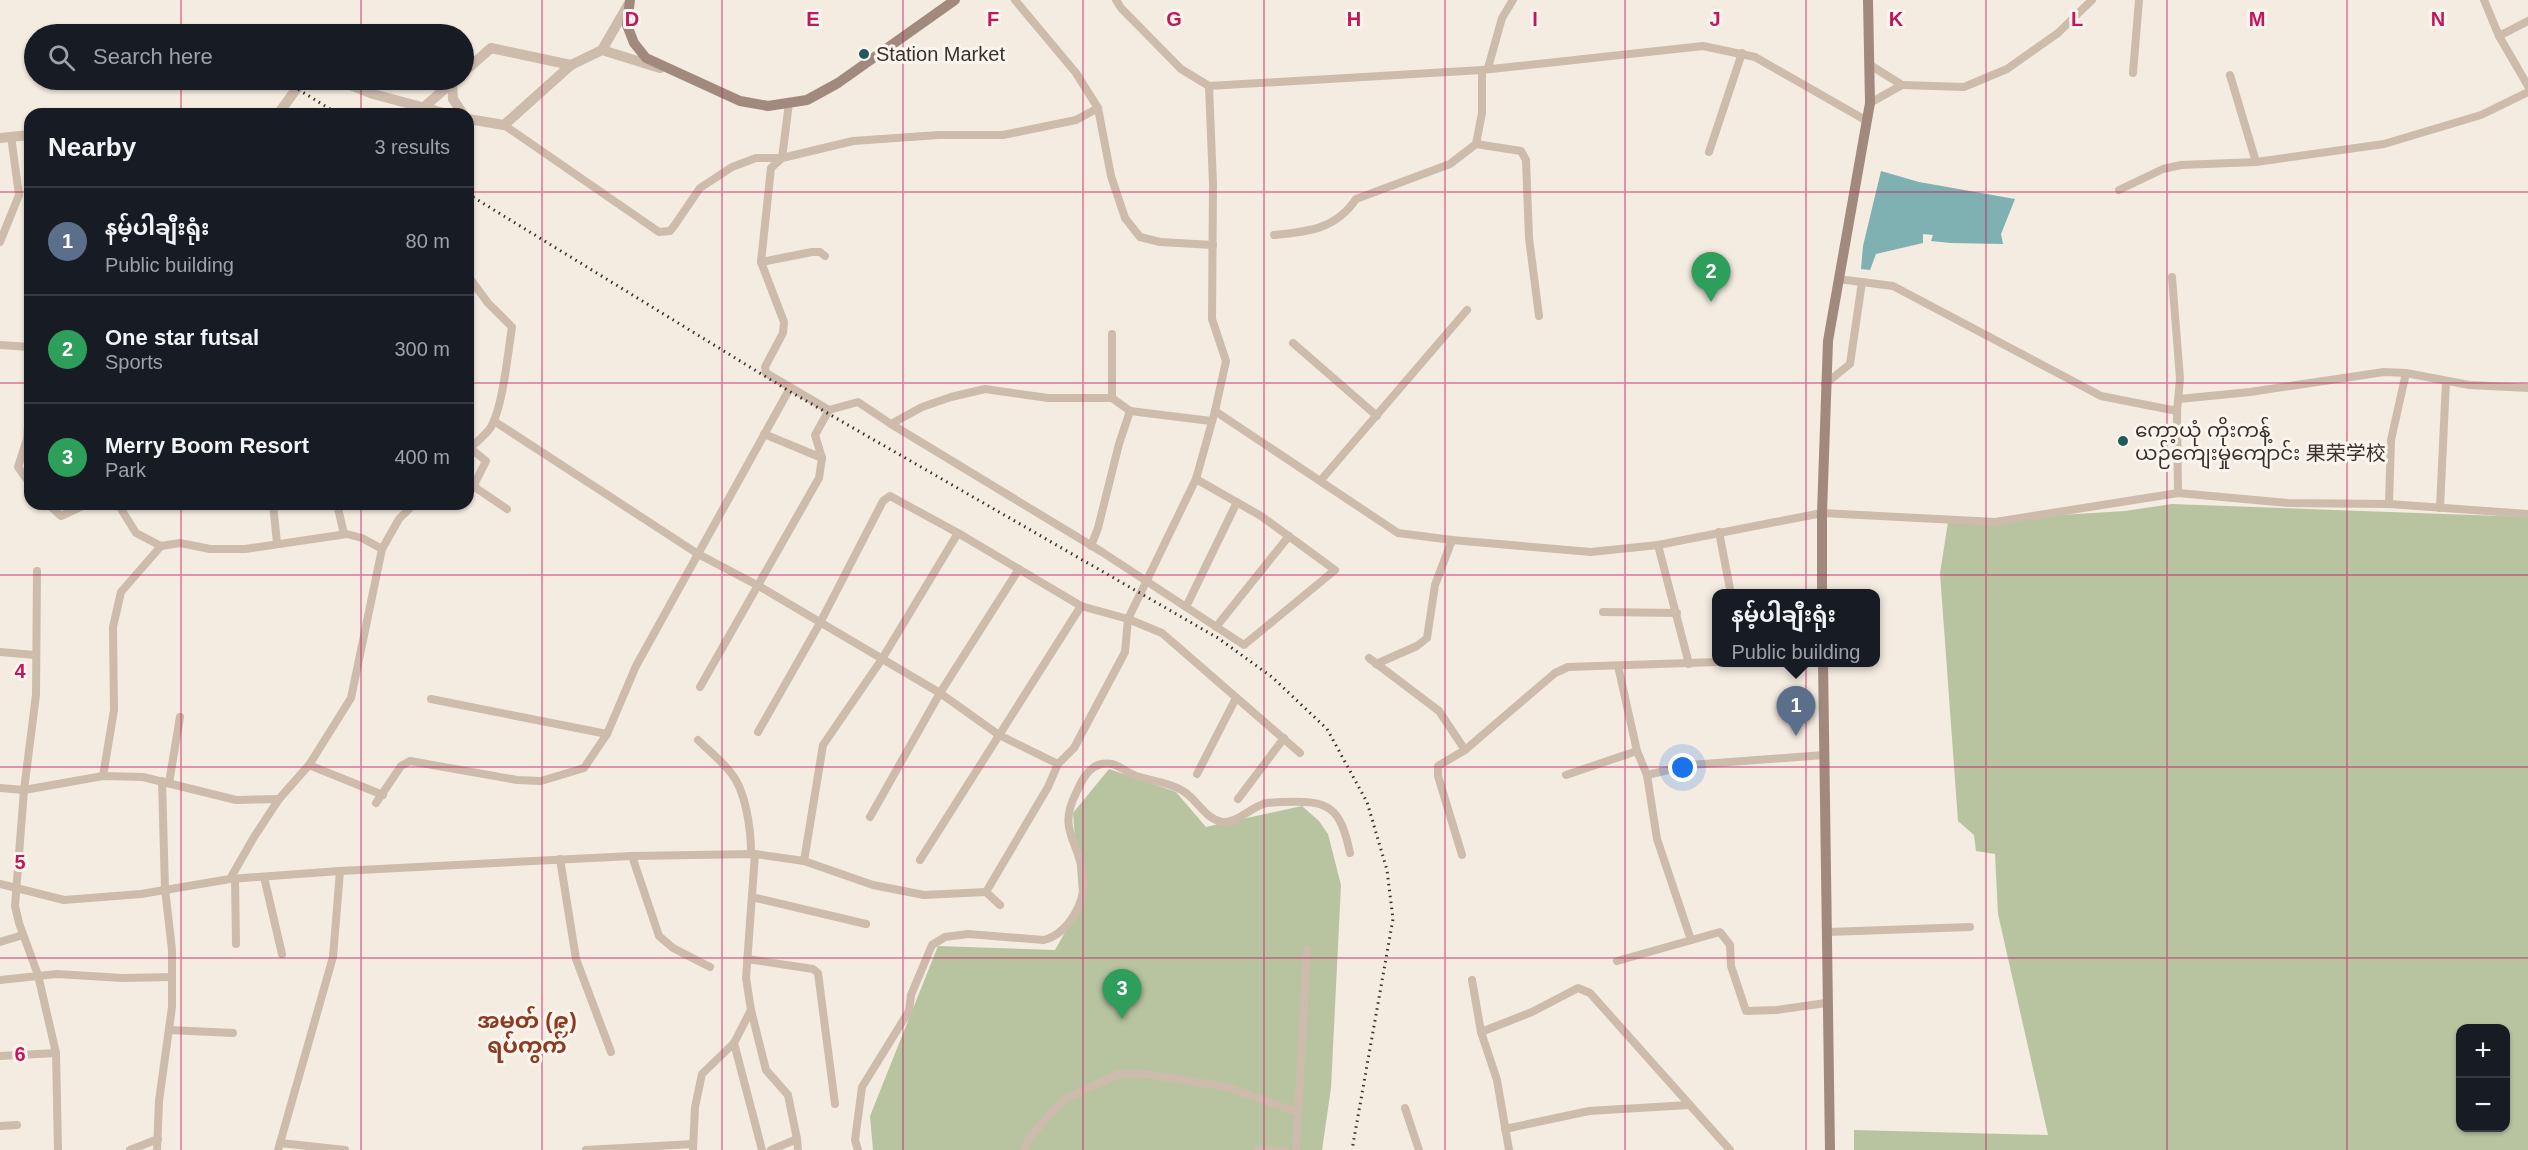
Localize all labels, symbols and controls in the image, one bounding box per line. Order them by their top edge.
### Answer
text: D [625,8,639,30]
text: E [806,8,820,30]
text: F [987,8,999,30]
text: G [1166,8,1182,30]
text: H [1347,8,1361,30]
text: I [1532,8,1538,30]
text: J [1709,8,1721,30]
text: K [1889,8,1904,30]
text: L [2071,8,2083,30]
text: M [2249,8,2265,30]
text: N [2431,8,2445,30]
search box [24,24,474,90]
icon: search [45,41,78,74]
place label: Station Market [876,43,1005,65]
text: Search here [93,44,213,69]
marker: Station Market [857,47,871,61]
text: Nearby [48,132,136,162]
text: 3 results [374,136,450,158]
text: နမ့်ပါချီးရုံး [105,215,209,240]
text: 1 [62,230,73,252]
text: 80 m [406,230,450,252]
pin: 2 [1692,252,1730,302]
text: Public building [105,254,234,276]
text: One star futsal [105,325,259,350]
text: 2 [62,338,73,360]
text: 300 m [394,338,450,360]
text: Sports [105,351,163,373]
place label: ကော့ယုံ ကိုးကန့် ယဉ်ကျေးမှုကျောင်း 果荣学校 [2135,416,2386,469]
text: Merry Boom Resort [105,433,309,458]
marker: ကော့ယုံ ကိုးကန့် ယဉ်ကျေးမှုကျောင်း 果荣学校 [2116,434,2130,448]
text: 3 [62,446,73,468]
text: 400 m [394,446,450,468]
text: Park [105,459,146,481]
popup [1712,589,1880,667]
text: နမ့်ပါချီးရုံး [1732,602,1836,627]
text: Public building [1732,641,1860,663]
text: 4 [14,660,26,682]
pin: 1 [1776,686,1816,736]
your location [1668,753,1697,782]
text: 5 [14,851,26,873]
pin: 3 [1102,970,1142,1019]
district label: အမှတ် (၉) ရပ်ကွက် [477,1005,577,1063]
map controls [2456,1024,2510,1132]
button: + [2456,1024,2510,1078]
text: 6 [14,1043,26,1065]
button: − [2456,1078,2510,1132]

